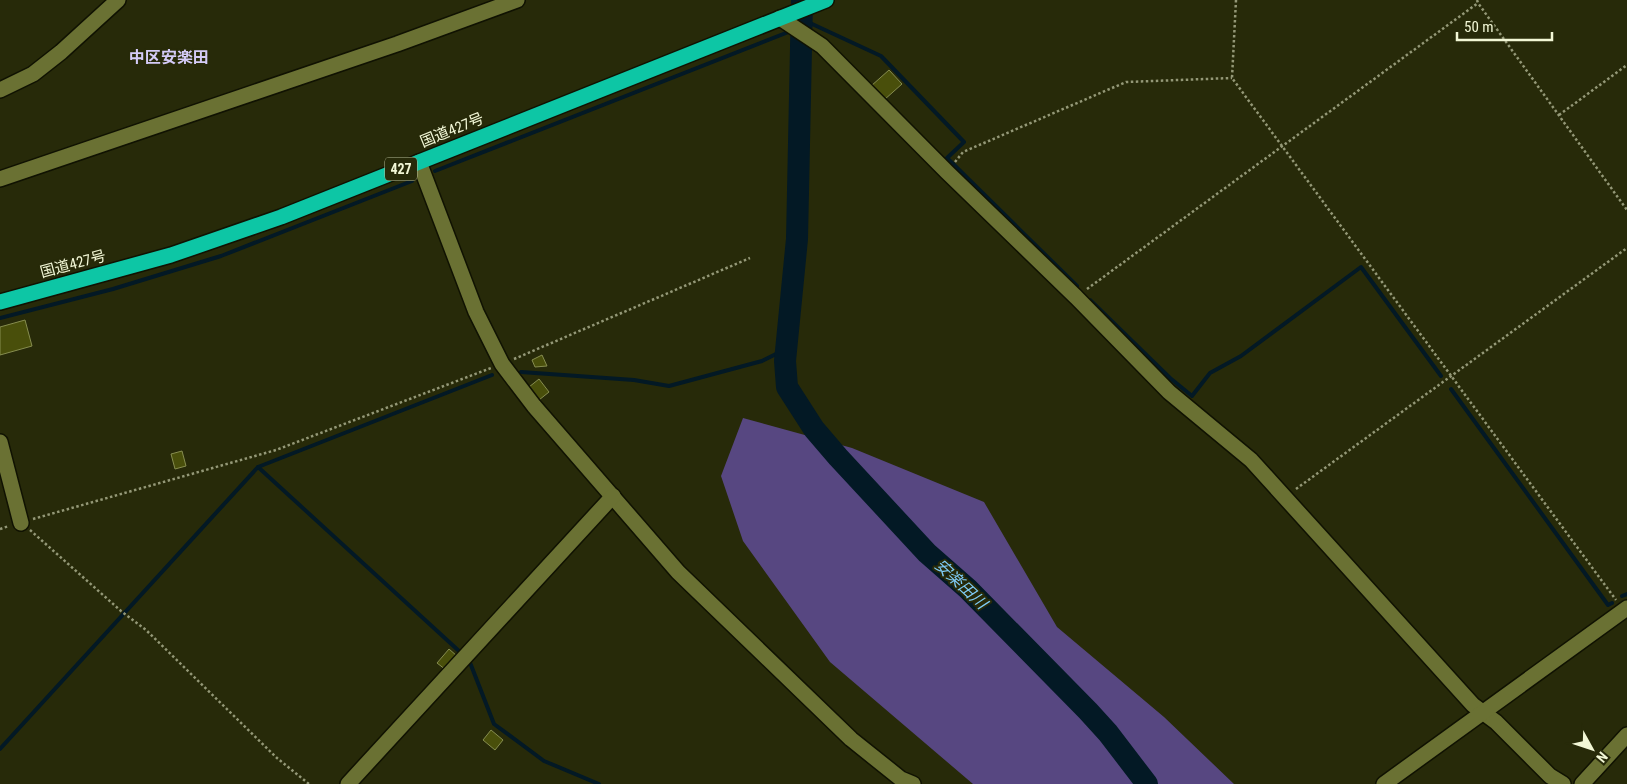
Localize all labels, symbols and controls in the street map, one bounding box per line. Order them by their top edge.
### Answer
scale bar [1457,10,1552,42]
text: 50 m [1464,18,1494,36]
district label: 中区安楽田 [129,48,209,67]
street label: 国道427号 [417,109,487,151]
road number: 427 [385,157,417,180]
street label: 国道427号 [38,247,108,281]
water label: 安楽田川 [931,555,992,614]
north arrow [1567,724,1617,774]
text: N [1593,749,1611,766]

